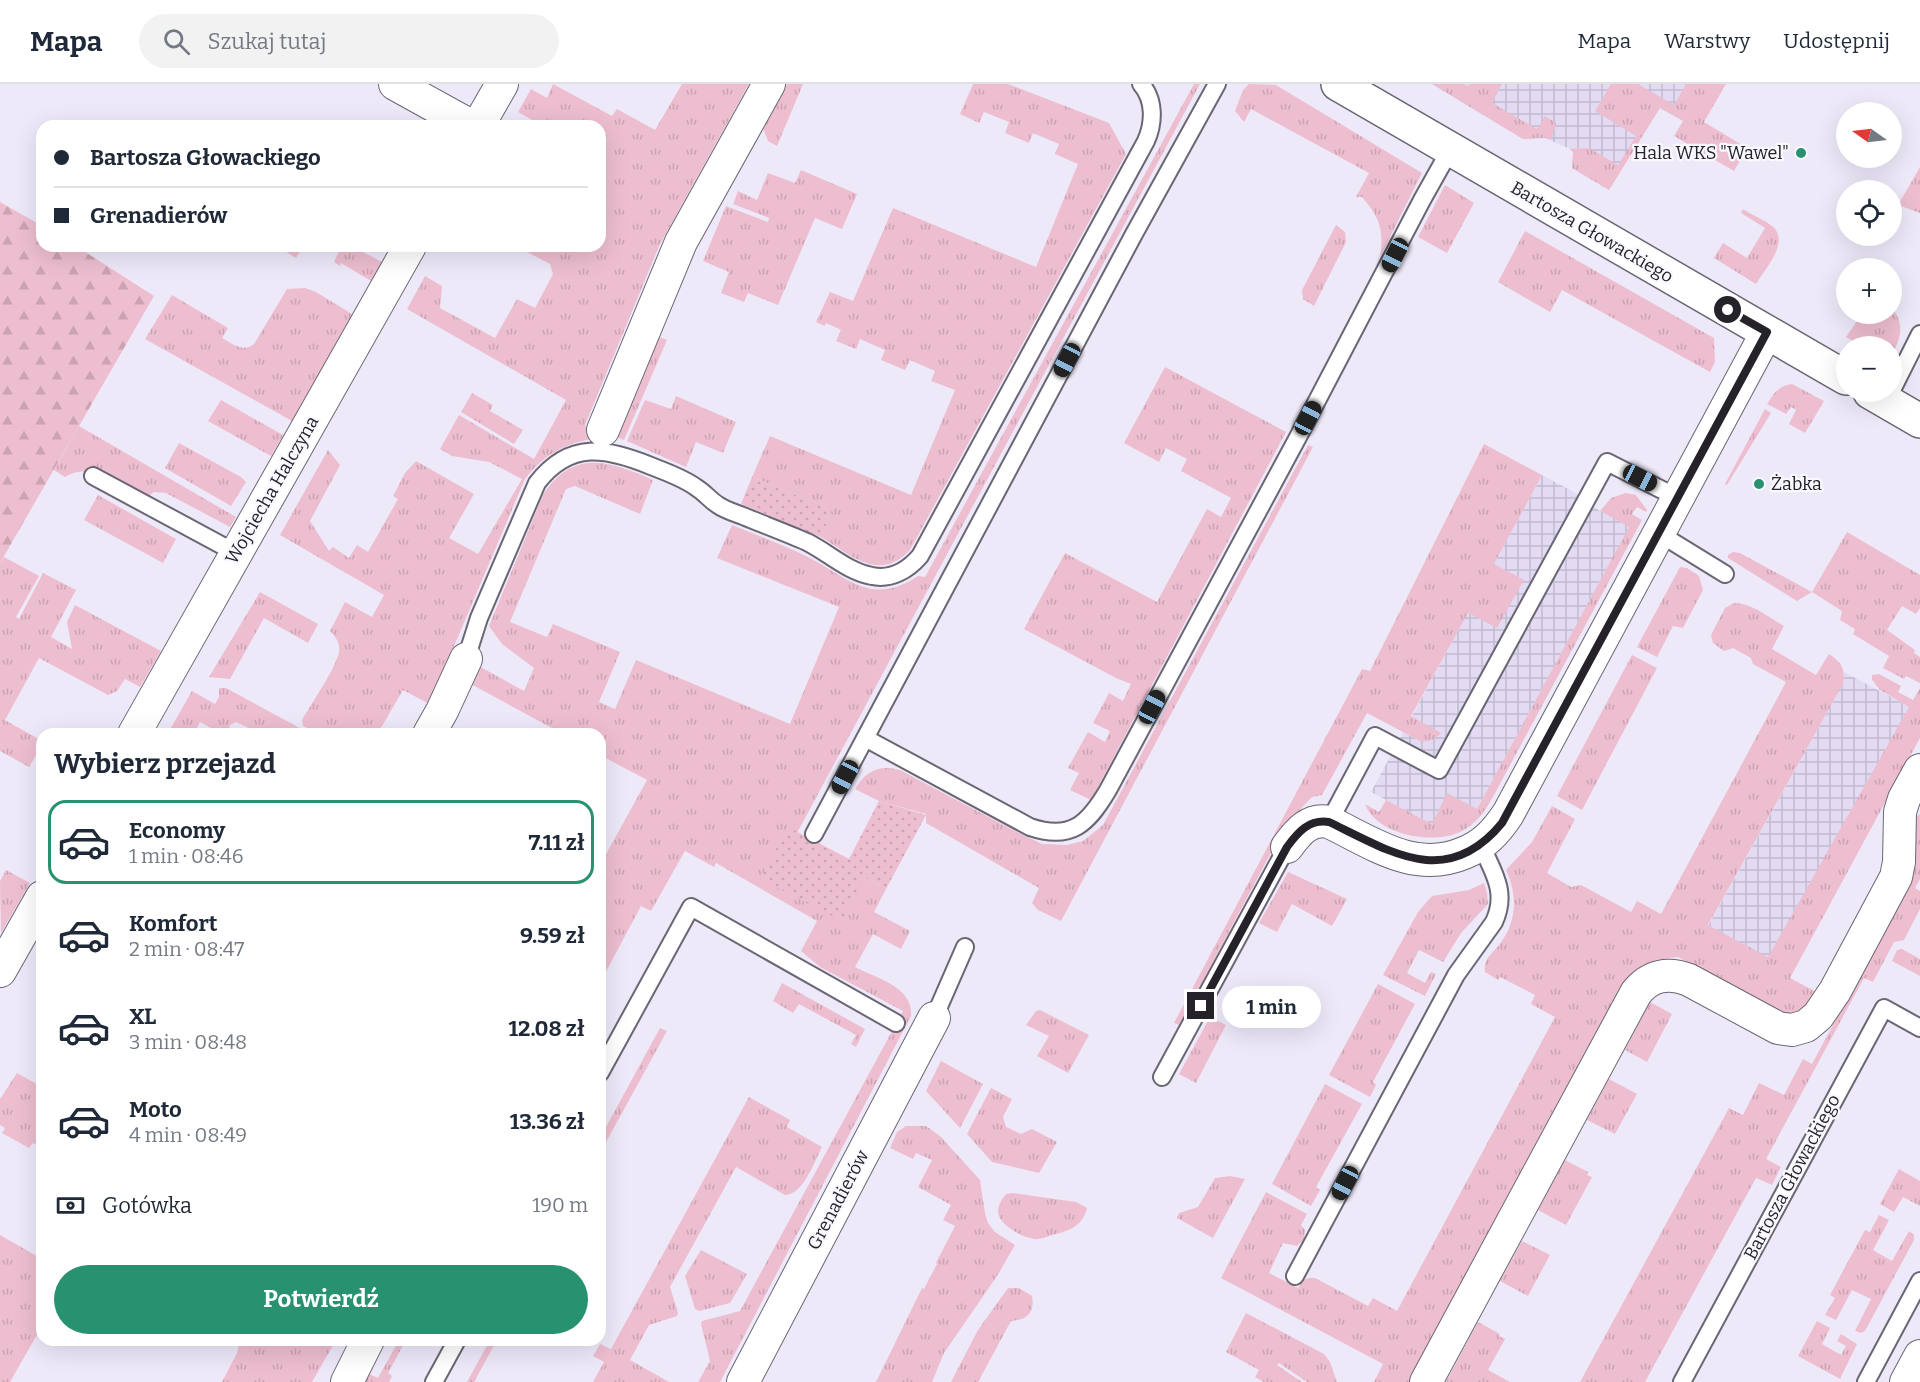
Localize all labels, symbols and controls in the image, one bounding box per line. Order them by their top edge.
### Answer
search box [139,14,559,68]
text: Mapa [30,25,103,58]
icon: search [160,25,193,58]
text: Szukaj tutaj [208,28,327,55]
text: Mapa [1577,28,1631,54]
text: Warstwy [1664,28,1750,54]
text: Udostępnij [1783,28,1890,54]
north arrow [1836,102,1902,168]
map controls [1836,102,1902,402]
place label: Hala WKS "Wawel" [1633,142,1789,164]
text: Bartosza Głowackiego [90,144,321,171]
marker: Hala WKS "Wawel" [1794,146,1808,160]
street label: Bartosza Głowackiego [1507,177,1677,287]
button: locate [1836,180,1902,246]
text: Grenadierów [90,202,227,229]
car [1379,235,1411,275]
button: + [1836,258,1902,324]
route start [1714,296,1741,323]
button: − [1836,336,1902,402]
car [1051,340,1083,380]
car [1292,398,1324,438]
street label: Wojciecha Halczyna [221,412,323,568]
car [1620,462,1660,494]
place label: Żabka [1771,473,1822,495]
marker: Żabka [1752,477,1766,491]
car [1136,687,1168,727]
text: Wybierz przejazd [54,748,276,780]
car [829,757,861,797]
icon: car [57,815,111,869]
text: Economy [129,817,225,844]
text: 7.11 zł [528,829,585,856]
text: 1 min · 08:46 [129,844,244,868]
icon: car [57,908,111,962]
text: Komfort [129,910,218,937]
text: 9.59 zł [520,922,585,949]
text: 2 min · 08:47 [129,937,244,961]
callout: 1 min [1222,985,1321,1027]
route end [1187,992,1214,1019]
text: 1 min [1246,995,1297,1019]
icon: car [57,1001,111,1055]
text: XL [129,1003,156,1030]
text: 12.08 zł [509,1015,585,1042]
text: 3 min · 08:48 [129,1030,247,1054]
street label: Bartosza Głowackiego [1739,1091,1845,1263]
icon: car [57,1094,111,1148]
text: Moto [129,1096,182,1123]
text: 13.36 zł [510,1108,585,1135]
text: 4 min · 08:49 [129,1123,247,1147]
street label: Grenadierów [803,1146,874,1254]
car [1329,1163,1361,1203]
icon: cash [54,1189,87,1222]
text: Gotówka [102,1192,192,1219]
text: 190 m [532,1193,588,1217]
button: Potwierdź [54,1265,588,1334]

